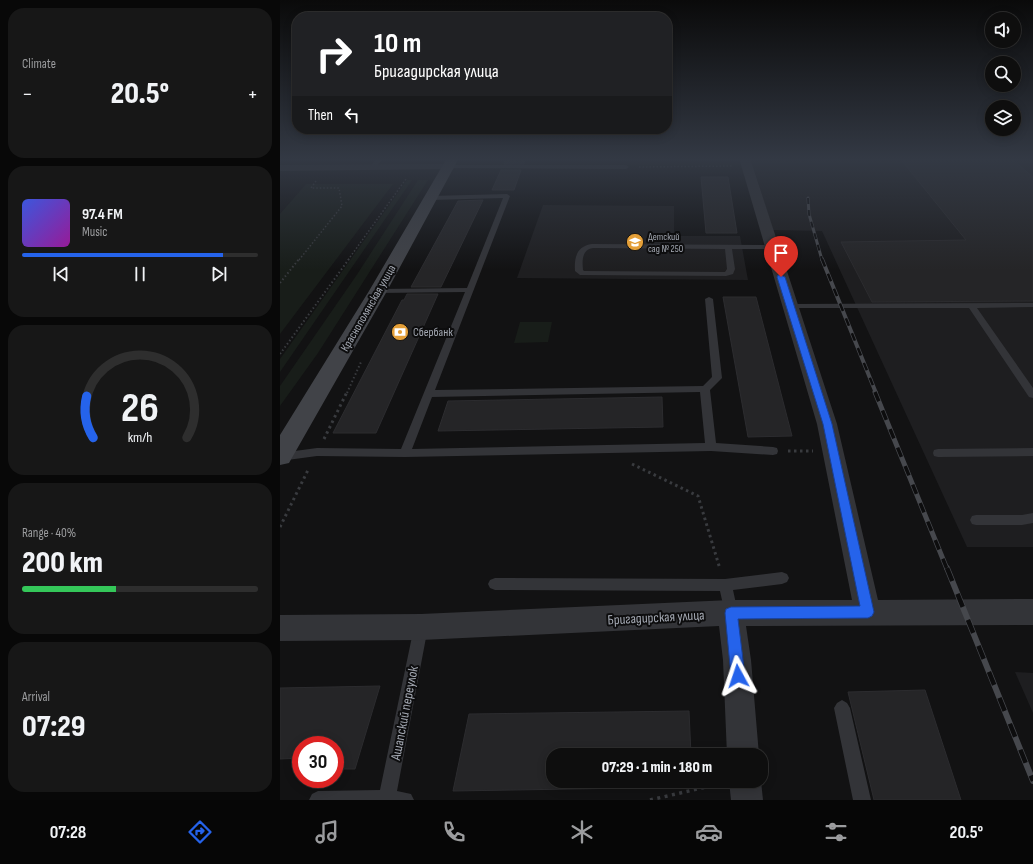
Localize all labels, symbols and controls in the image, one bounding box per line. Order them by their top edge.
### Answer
map controls [985,12,1021,136]
button: sound [985,12,1021,48]
text: 10 m [374,27,421,60]
icon: right [308,28,360,80]
text: Climate [22,56,56,72]
button: search [985,56,1021,92]
text: Бригадирская улица [374,61,499,82]
text: 20.5° [111,76,169,112]
text: − [22,81,33,108]
text: + [247,81,258,108]
button: layers [985,100,1021,136]
icon: left [341,104,363,126]
text: Then [308,106,333,125]
text: 97.4 FM [82,205,123,224]
text: Music [82,224,107,240]
place label: Детский сад № 250 [648,231,683,255]
school or university icon: Детский сад № 250 [625,232,645,252]
pin [764,236,798,277]
icon: arrive [770,242,792,264]
street label: Краснополянская улица [338,262,400,354]
icon: previous [50,263,72,285]
icon: pause [129,263,151,285]
icon: next [208,263,230,285]
bank icon: Сбербанк [390,322,410,342]
place label: Сбербанк [413,325,453,340]
text: 26 [121,384,159,433]
text: km/h [128,429,152,446]
text: Range · 40% [22,525,76,541]
text: 200 km [22,545,103,581]
street label: Бригадирская улица [607,606,705,629]
position arrow [717,655,759,697]
street label: Ашапский переулок [387,664,422,763]
text: Arrival [22,689,50,705]
text: 07:29 [22,709,85,745]
speed limit sign: 30 [292,736,344,788]
text: 07:29 · 1 min · 180 m [602,758,712,777]
icon: directions [186,818,214,846]
icon: music [313,818,341,846]
icon: phone [440,818,468,846]
icon: climate [568,818,596,846]
icon: car [695,818,723,846]
icon: filters [822,818,850,846]
text: 07:28 [50,822,86,843]
text: 20.5° [950,822,983,843]

